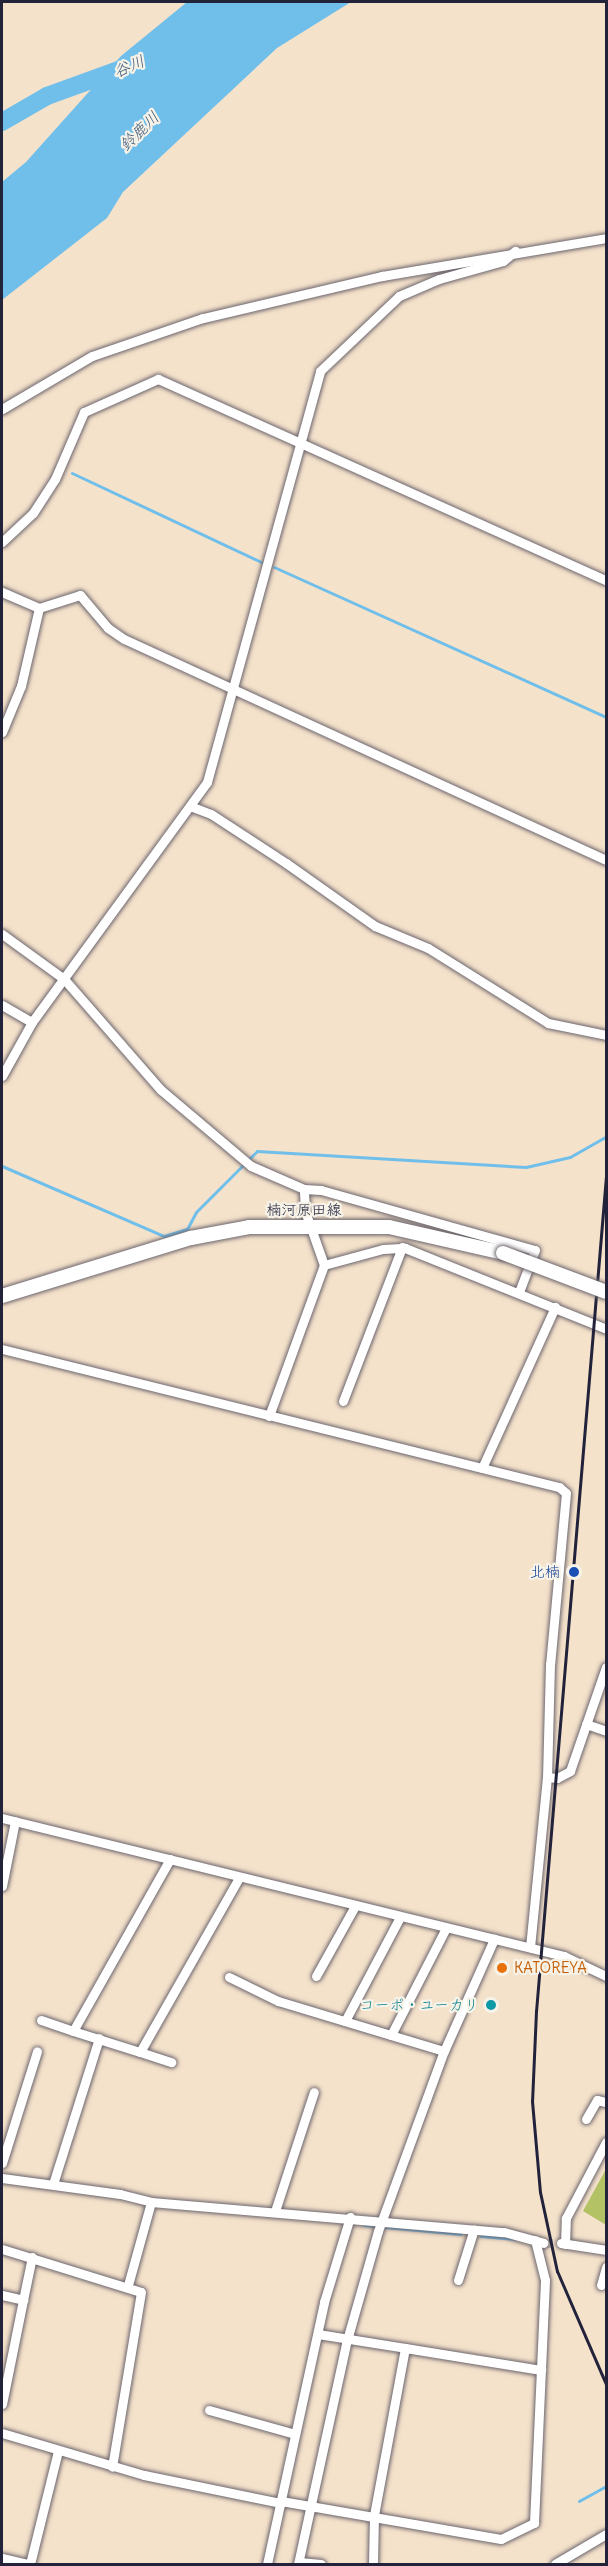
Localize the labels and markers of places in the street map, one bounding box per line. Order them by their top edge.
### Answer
place label: 北楠 [530,1563,560,1581]
marker: 北楠 [565,1563,583,1581]
place label: KATOREYA [514,1959,587,1977]
marker: KATOREYA [495,1961,509,1975]
place label: コーポ・ユーカリ [360,1996,479,2014]
marker: コーポ・ユーカリ [484,1998,498,2012]

